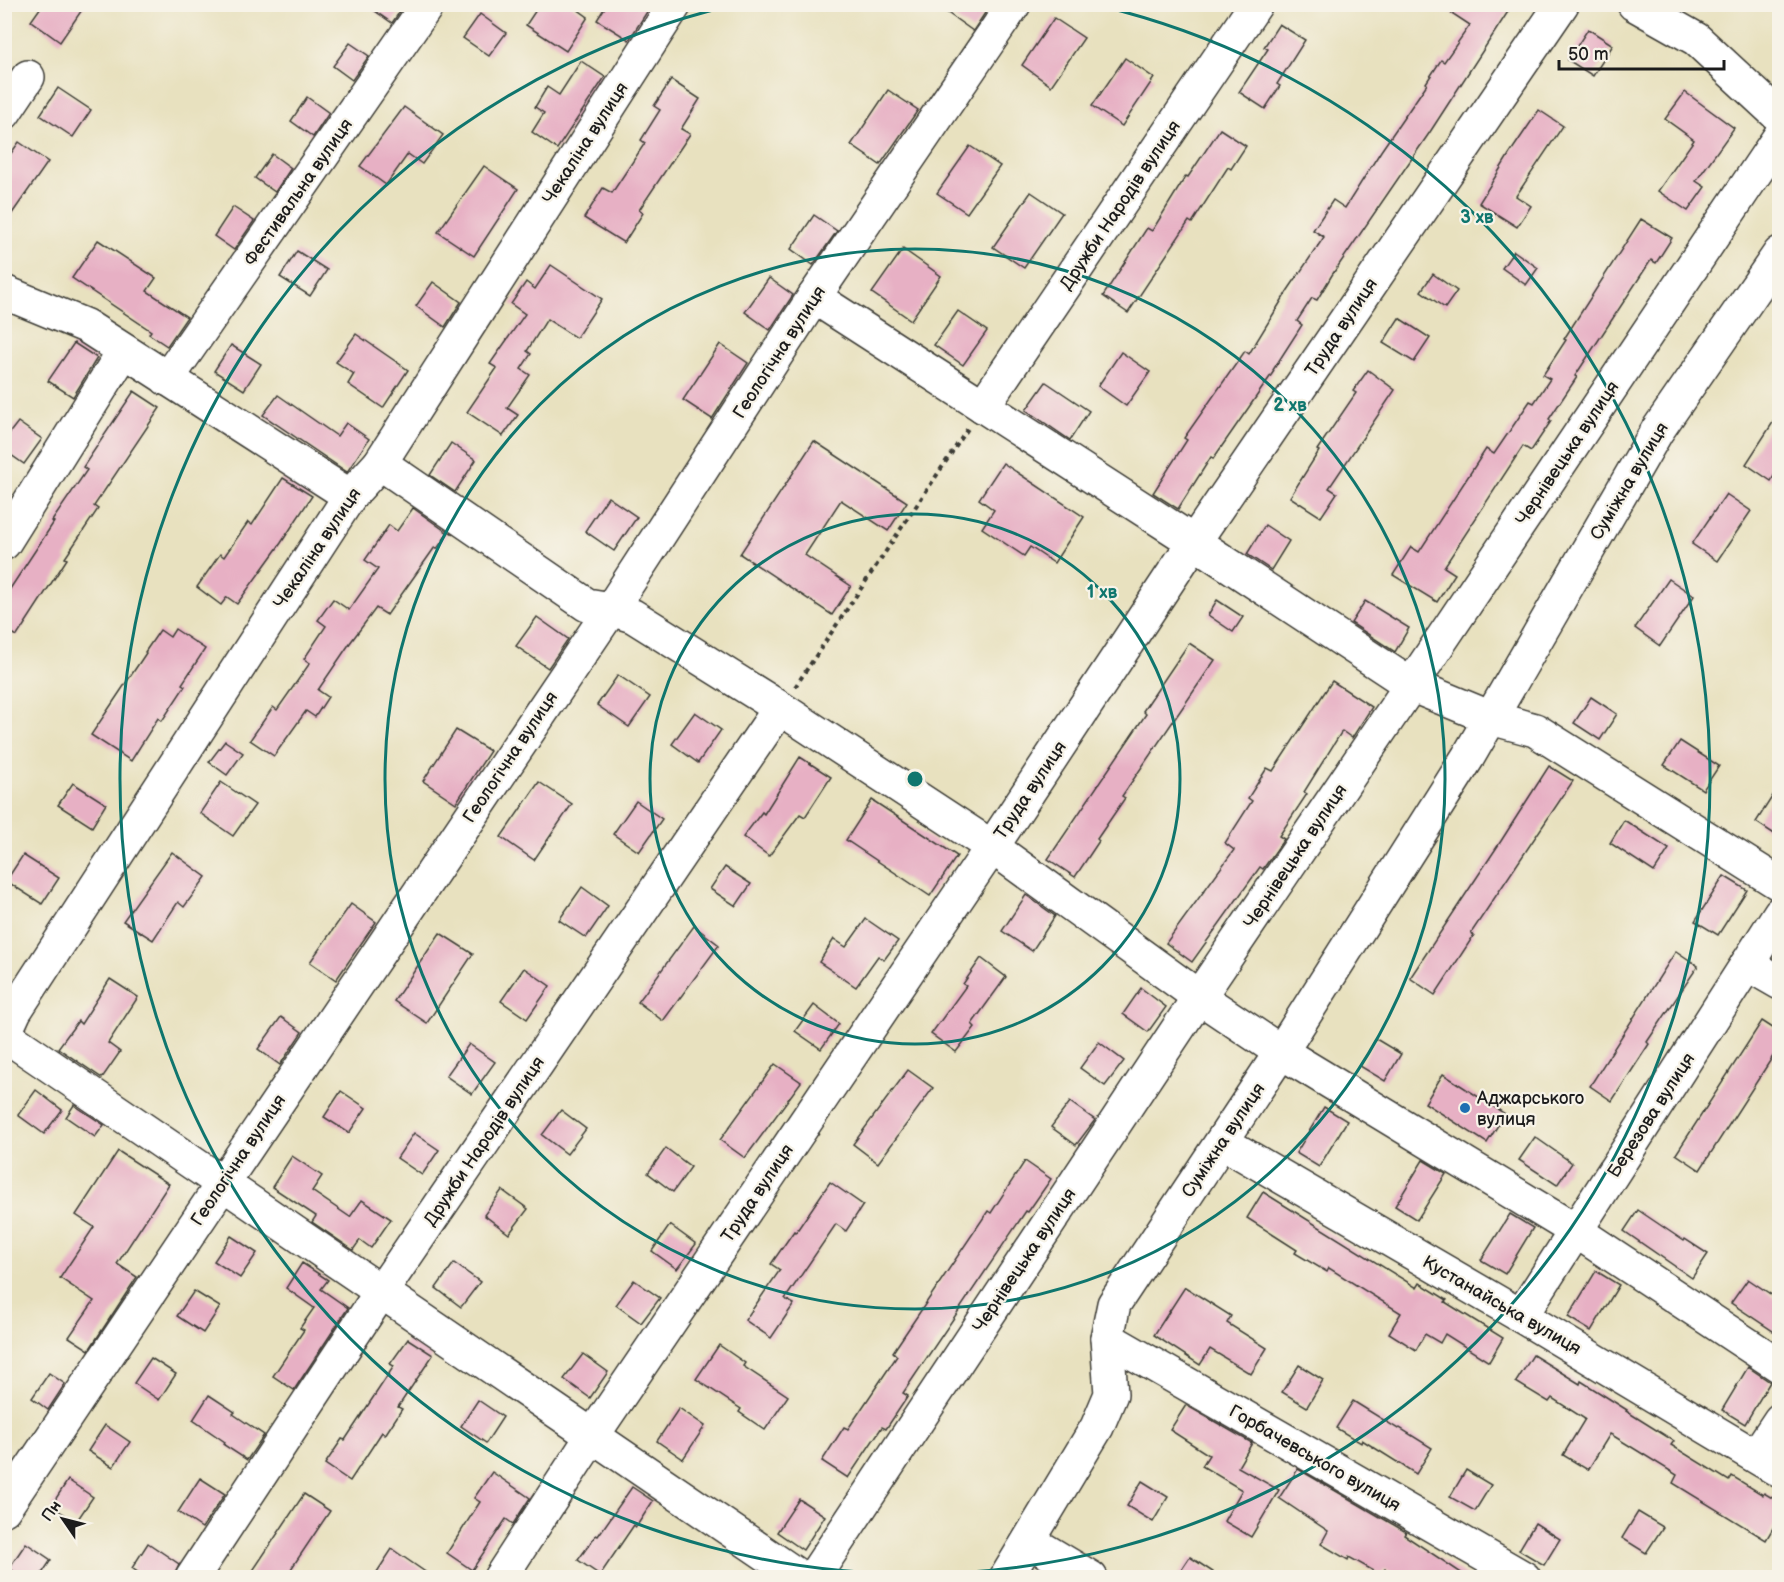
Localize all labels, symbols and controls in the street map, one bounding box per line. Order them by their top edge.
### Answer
scale bar [1559,33,1724,71]
text: 50 m [1568,44,1609,65]
street label: Чекаліна вулиця [538,78,633,208]
street label: Фестивальна вулиця [240,115,357,270]
street label: Дружби Народів вулиця [1056,117,1185,294]
text: 3 хв [1460,207,1494,228]
street label: Труда вулиця [1301,274,1382,380]
street label: Геологічна вулиця [729,282,830,422]
street label: Чернівецька вулиця [1511,377,1623,529]
text: 2 хв [1273,395,1307,416]
street label: Суміжна вулиця [1586,419,1673,544]
street label: Чекаліна вулиця [269,484,365,613]
text: 1 хв [1087,582,1117,603]
street label: Геологічна вулиця [459,688,562,827]
street label: Труда вулиця [990,737,1071,843]
centre of rings [905,769,925,789]
street label: Чернівецька вулиця [1239,780,1351,932]
street label: Березова вулиця [1603,1049,1700,1181]
street label: Дружби Народів вулиця [420,1053,549,1230]
street label: Суміжна вулиця [1177,1079,1269,1202]
place label: Аджарського вулиця [1476,1088,1584,1130]
street label: Геологічна вулиця [187,1091,290,1230]
marker: Аджарського вулиця [1458,1101,1472,1115]
street label: Труда вулиця [717,1140,798,1246]
street label: Чернівецька вулиця [968,1184,1080,1336]
street label: Кустанайська вулиця [1419,1251,1585,1359]
street label: Горбачевського вулиця [1225,1401,1404,1516]
north arrow [33,1489,93,1549]
text: Пн [38,1497,66,1525]

